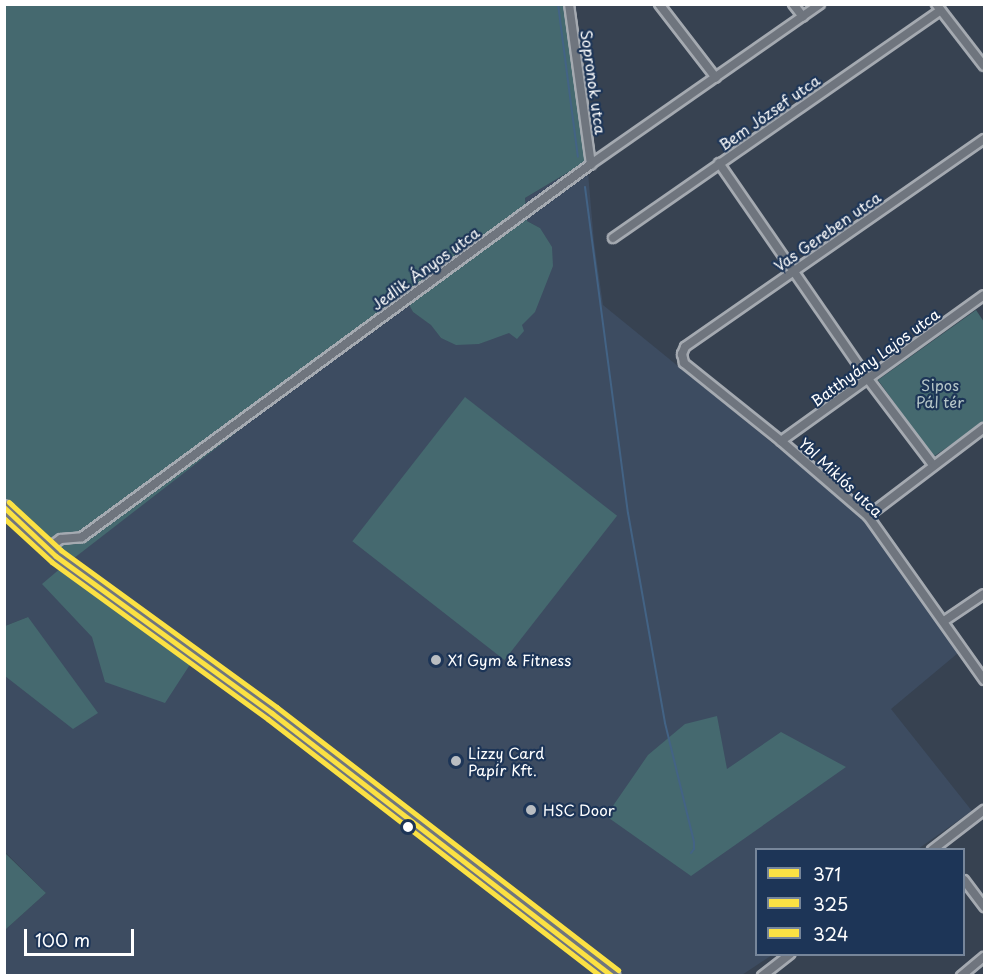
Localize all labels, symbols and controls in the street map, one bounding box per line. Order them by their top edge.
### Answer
street label: Sopronok utca [578,29,610,135]
street label: Bem József utca [716,71,822,153]
street label: Vas Gereben utca [769,187,885,275]
street label: Jedlik Ányos utca [367,223,483,313]
street label: Batthyány Lajos utca [807,305,943,409]
park label: Sipos Pál tér [916,375,964,410]
street label: Ybl Miklós utca [795,433,887,521]
place label: X1 Gym & Fitness [448,651,574,669]
marker: X1 Gym & Fitness [429,653,443,667]
place label: Lizzy Card Papír Kft. [468,743,545,778]
marker: Lizzy Card Papír Kft. [449,754,463,768]
place label: HSC Door [543,801,616,819]
marker: HSC Door [524,803,538,817]
unlabelled marker [402,821,414,833]
legend [755,848,965,956]
text: 371 [813,860,841,887]
text: 325 [813,890,848,917]
scale bar [27,917,136,955]
text: 324 [813,920,849,947]
text: 100 m [35,926,90,953]

